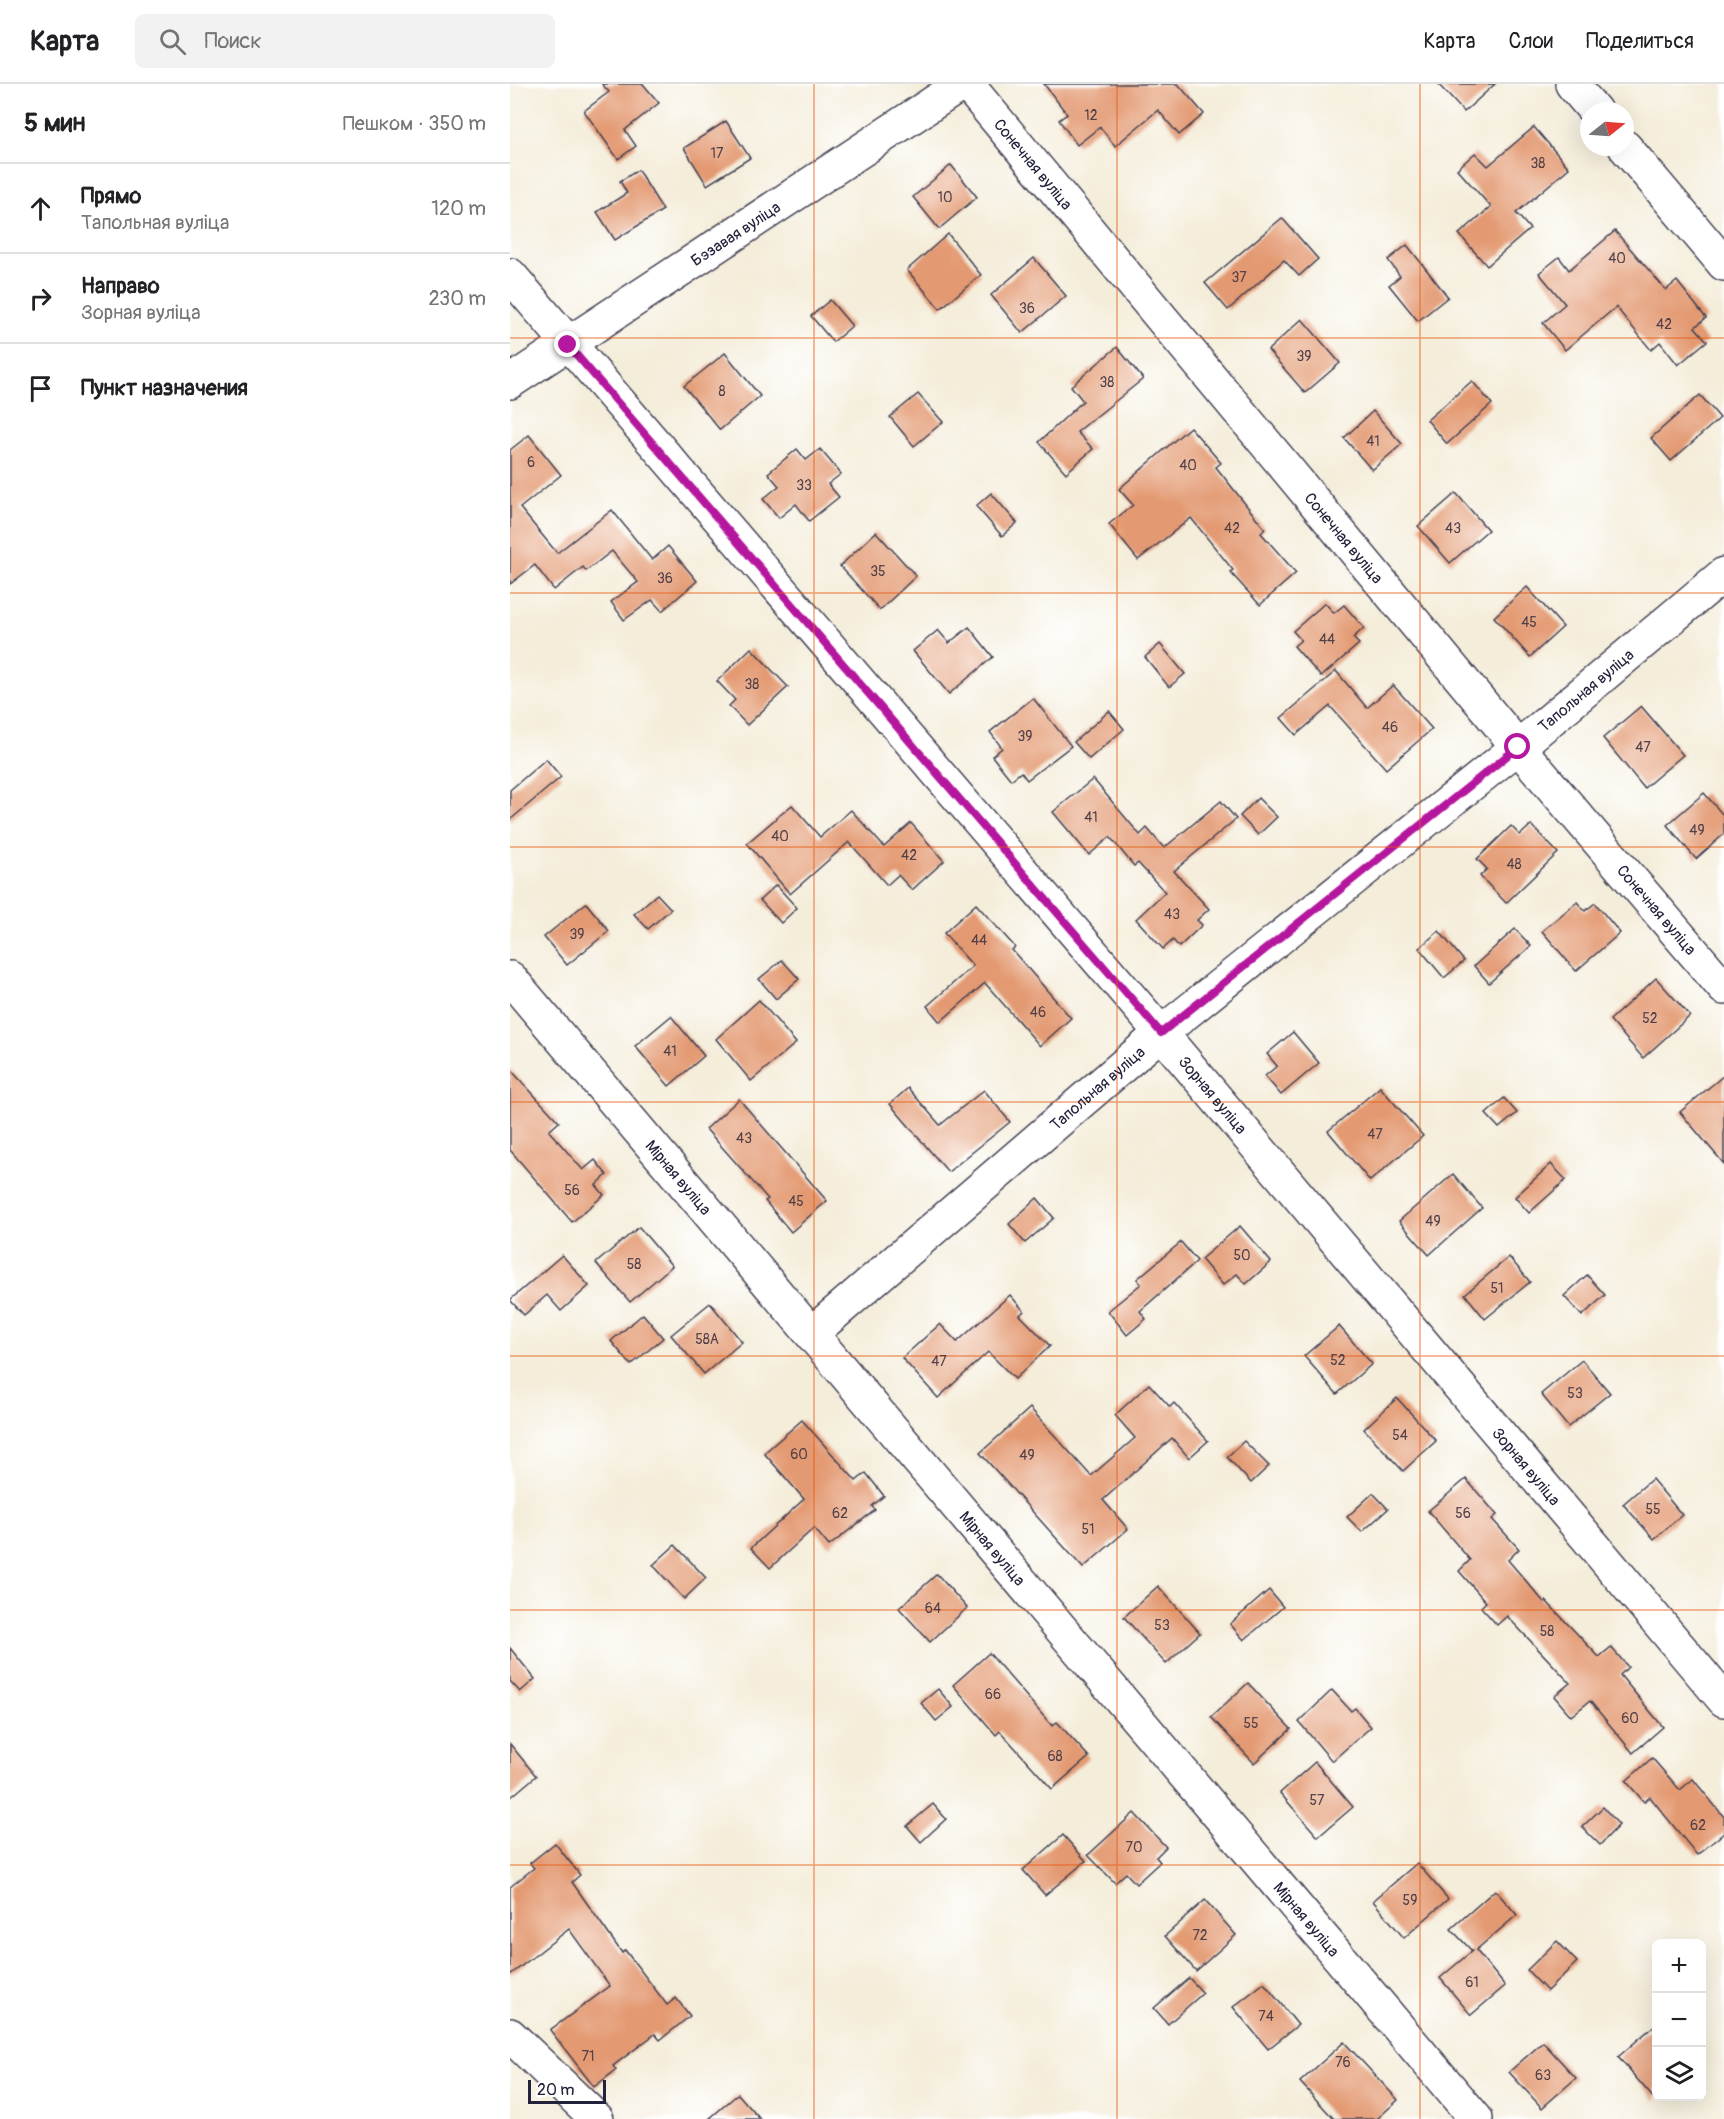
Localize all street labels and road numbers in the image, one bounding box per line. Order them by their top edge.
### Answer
street label: Сонечная вуліца [989,115,1076,214]
street label: Бэзавая вуліца [687,197,785,271]
street label: Сонечная вуліца [1300,489,1387,588]
street label: Тапольная вуліца [1534,645,1638,737]
street label: Сонечная вуліца [1612,861,1700,959]
street label: Тапольная вуліца [1046,1042,1149,1135]
street label: Зорная вуліца [1174,1052,1251,1138]
street label: Мірная вуліца [641,1136,715,1219]
street label: Зорная вуліца [1487,1424,1564,1510]
street label: Мірная вуліца [955,1507,1029,1590]
street label: Мірная вуліца [1269,1878,1343,1961]

